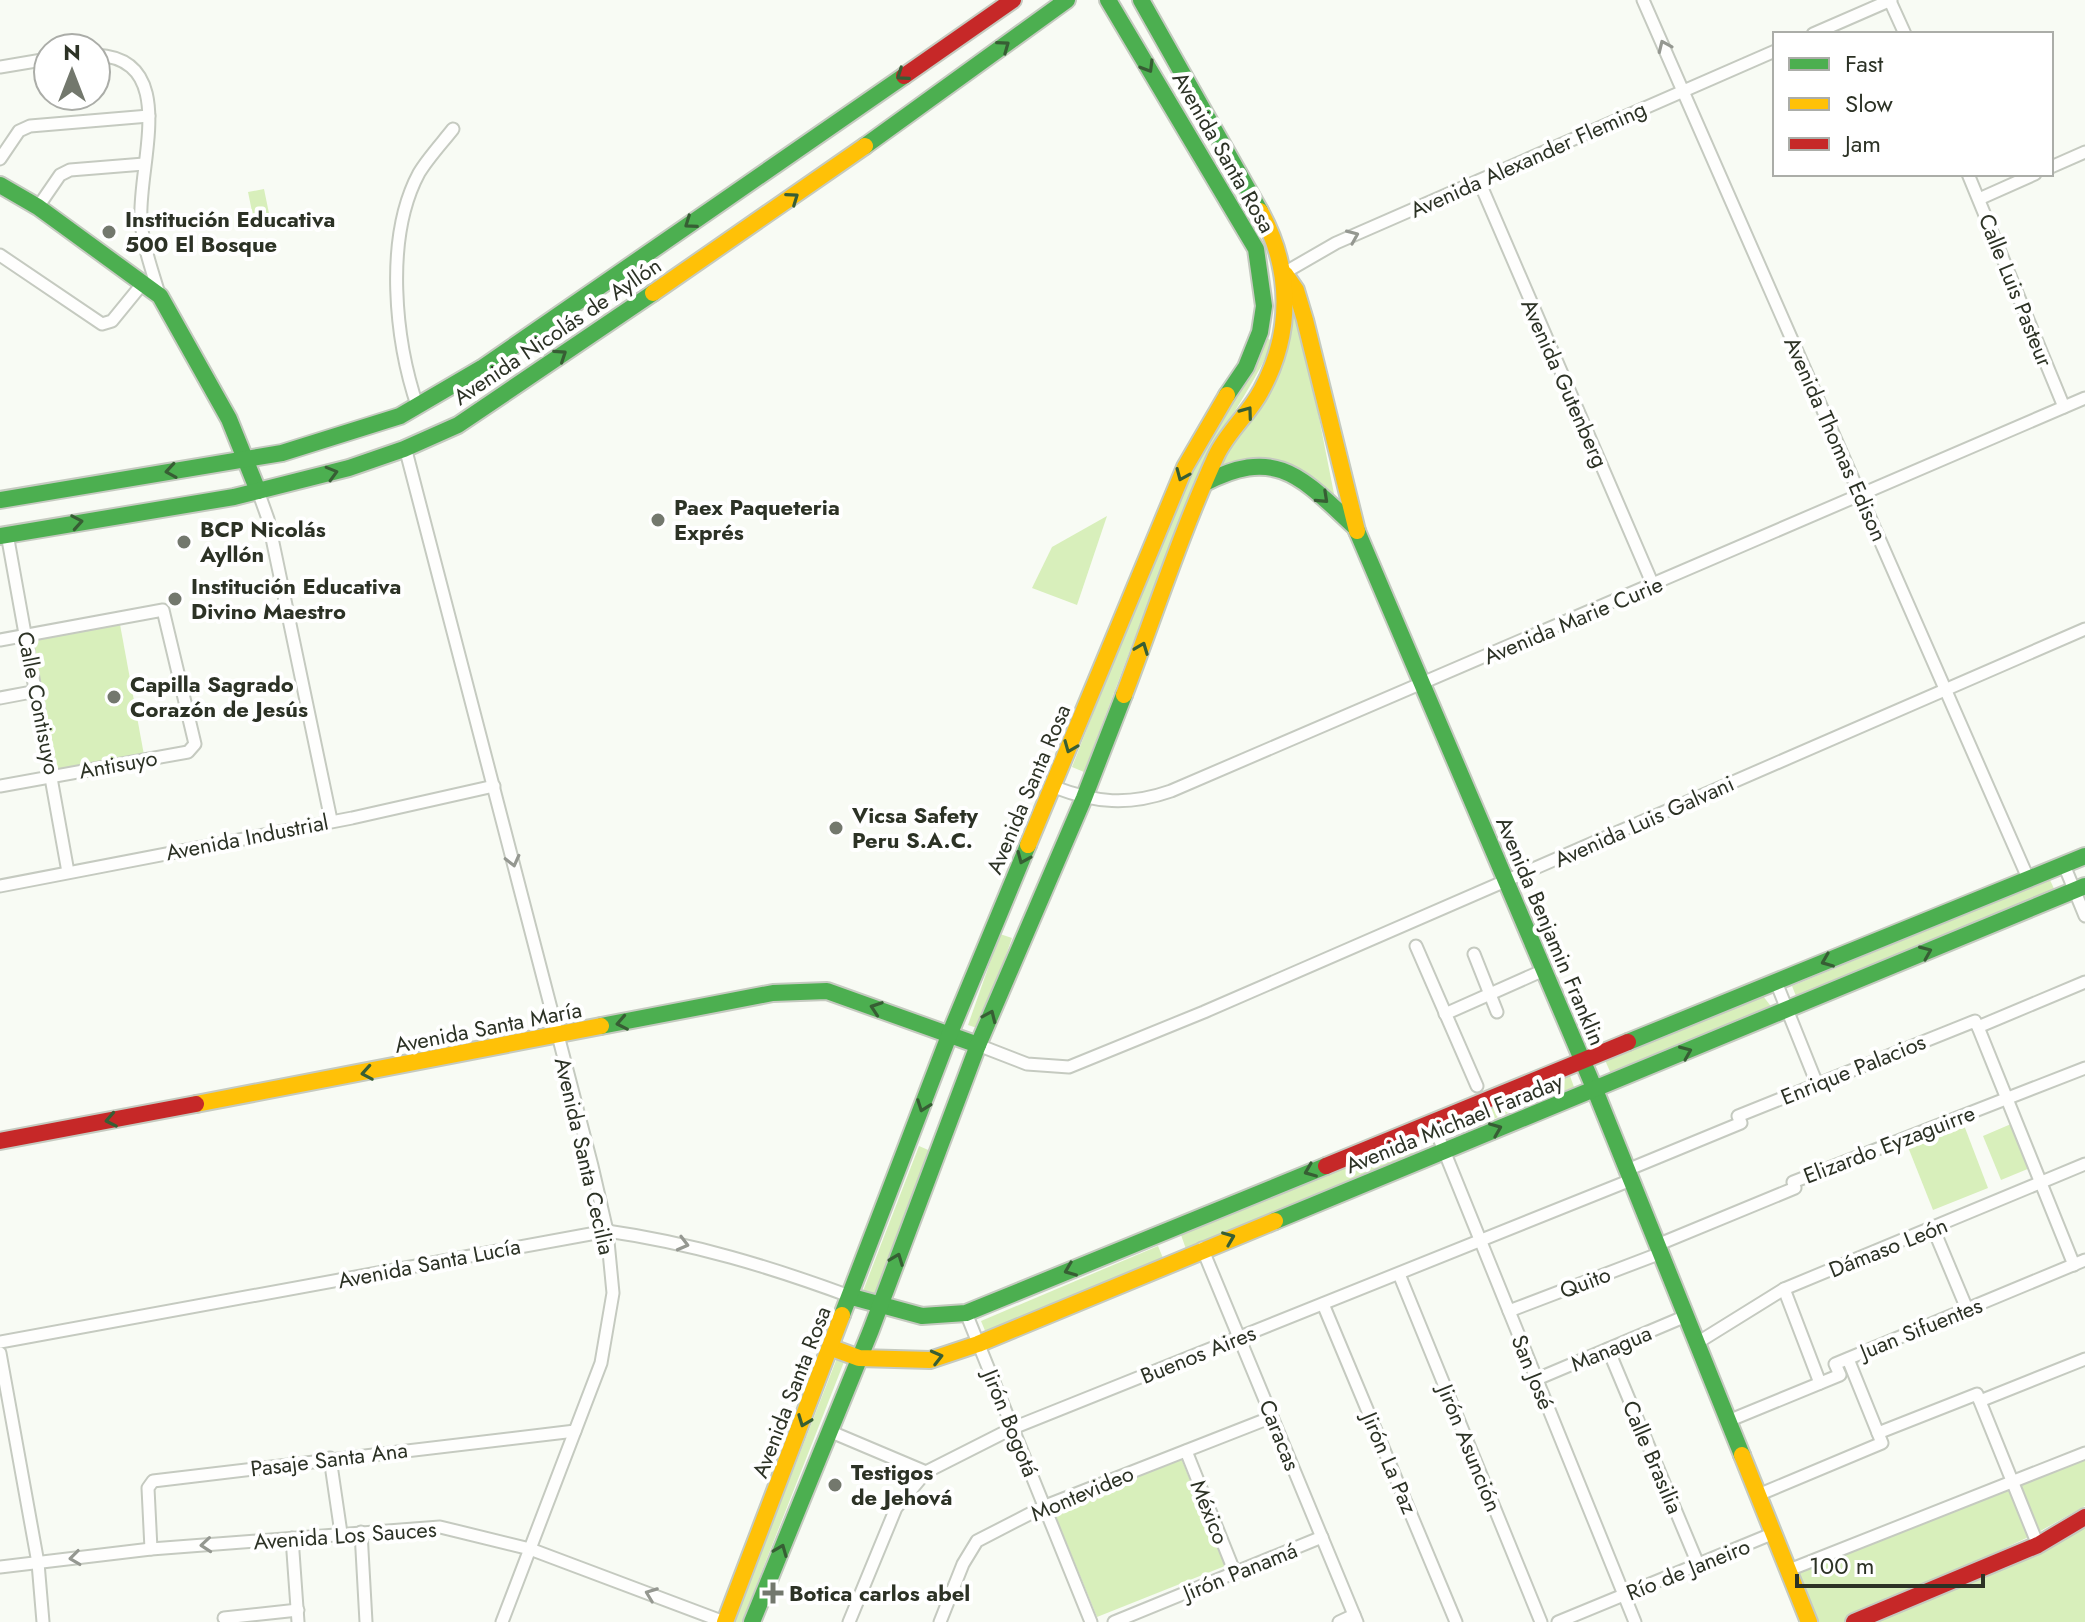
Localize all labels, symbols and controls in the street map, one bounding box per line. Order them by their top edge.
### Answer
north arrow [32,32,112,112]
legend [1773,32,2053,176]
text: N [63,36,81,68]
one-way arrow [1657,39,1673,54]
one-way arrow [995,42,1009,56]
text: Fast [1845,46,1883,81]
one-way arrow [1138,58,1154,73]
one-way arrow [896,65,910,80]
street label: Avenida Santa Rosa [1165,65,1283,239]
text: Slow [1845,86,1893,121]
street label: Avenida Alexander Fleming [1405,92,1651,226]
text: Jam [1842,126,1881,161]
one-way arrow [784,193,798,208]
place label: Institución Educativa 500 El Bosque [125,203,335,260]
street label: Calle Luis Pasteur [1971,209,2061,372]
one-way arrow [685,213,699,228]
marker: Institución Educativa 500 El Bosque [100,223,118,241]
one-way arrow [1345,230,1359,246]
street label: Avenida Nicolás de Ayllón [447,249,667,413]
street label: Avenida Gutenberg [1513,294,1617,472]
street label: Avenida Thomas Edison [1776,332,1896,546]
one-way arrow [553,350,567,365]
one-way arrow [1238,406,1252,421]
one-way arrow [164,462,177,479]
one-way arrow [325,466,339,483]
one-way arrow [1175,467,1191,481]
one-way arrow [1314,489,1329,503]
place label: Paex Paqueteria Exprés [674,491,840,548]
marker: Paex Paqueteria Exprés [649,511,667,529]
place label: BCP Nicolás Ayllón [199,513,326,570]
one-way arrow [70,515,84,532]
marker: BCP Nicolás Ayllón [175,533,193,551]
street label: Avenida Marie Curie [1478,568,1668,672]
place label: Institución Educativa Divino Maestro [191,570,401,627]
marker: Institución Educativa Divino Maestro [166,590,184,608]
street label: Calle Contisuyo [9,629,69,777]
one-way arrow [1132,642,1149,656]
place label: Capilla Sagrado Corazón de Jesús [130,668,308,725]
marker: Capilla Sagrado Corazón de Jesús [105,688,123,706]
street label: Avenida Santa Rosa [978,699,1078,879]
one-way arrow [1063,739,1080,753]
street label: Antisuyo [76,741,160,787]
street label: Avenida Luis Galvani [1549,767,1739,875]
place label: Vicsa Safety Peru S.A.C. [851,799,978,856]
street label: Avenida Industrial [163,806,331,868]
street label: Avenida Benjamin Franklin [1488,812,1614,1050]
marker: Vicsa Safety Peru S.A.C. [827,819,845,837]
one-way arrow [1016,850,1032,865]
one-way arrow [503,854,520,868]
one-way arrow [1918,945,1932,961]
one-way arrow [1820,951,1834,968]
street label: Avenida Santa María [392,993,584,1061]
one-way arrow [870,1001,884,1017]
one-way arrow [981,1010,997,1025]
one-way arrow [615,1014,629,1031]
street label: Enrique Palacios [1776,1025,1930,1113]
one-way arrow [1678,1045,1692,1061]
street label: Avenida Santa Cecilia [547,1054,623,1258]
one-way arrow [360,1063,374,1080]
street label: Avenida Michael Faraday [1340,1065,1568,1181]
street label: Elizardo Eyzaguirre [1799,1097,1979,1191]
one-way arrow [916,1099,932,1113]
one-way arrow [104,1111,118,1128]
one-way arrow [1488,1123,1502,1139]
one-way arrow [1304,1162,1318,1178]
street label: Dámaso León [1824,1209,1952,1285]
street label: Avenida Santa Lucía [335,1230,523,1296]
one-way arrow [1221,1231,1235,1247]
one-way arrow [676,1235,690,1251]
one-way arrow [888,1253,904,1267]
street label: Quito [1555,1258,1615,1306]
one-way arrow [1064,1260,1078,1277]
street label: Juan Sifuentes [1852,1289,1987,1368]
street label: Avenida Santa Rosa [744,1302,838,1482]
street label: Buenos Aires [1136,1316,1261,1392]
street label: Managua [1566,1317,1656,1379]
street label: San José [1504,1330,1562,1414]
one-way arrow [929,1349,943,1366]
street label: Jirón Bogotá [974,1362,1047,1481]
street label: Jirón Asunción [1429,1377,1510,1516]
street label: Caracas [1251,1395,1309,1475]
street label: Calle Brasilia [1615,1395,1691,1519]
street label: Jirón La Paz [1353,1404,1426,1519]
one-way arrow [797,1413,814,1427]
street label: Pasaje Santa Ana [249,1433,409,1485]
place label: Testigos de Jehová [851,1456,952,1513]
street label: Montevideo [1026,1457,1138,1529]
street label: México [1183,1475,1237,1549]
marker: Testigos de Jehová [826,1476,844,1494]
street label: Avenida Los Sauces [252,1513,438,1557]
street label: Río de Janeiro [1621,1530,1755,1608]
street label: Jirón Panamá [1175,1534,1302,1609]
one-way arrow [199,1536,212,1553]
scale bar [1797,1538,1983,1588]
one-way arrow [771,1544,788,1558]
text: 100 m [1809,1548,1875,1583]
one-way arrow [69,1550,82,1567]
place label: Botica carlos abel [789,1577,970,1609]
marker: Botica carlos abel [764,1584,782,1602]
one-way arrow [644,1587,658,1604]

